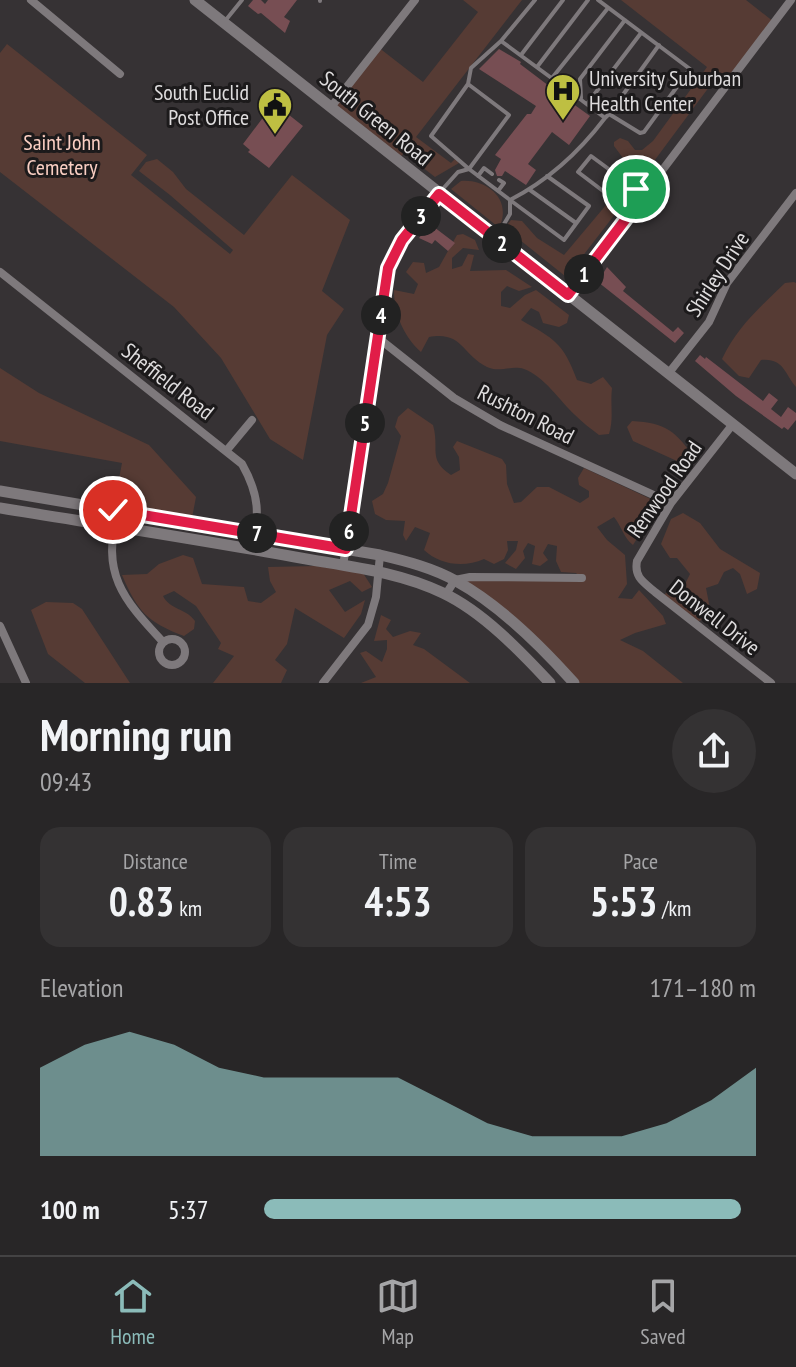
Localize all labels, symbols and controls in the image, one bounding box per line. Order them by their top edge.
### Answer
street label: South Green Road [315,64,437,172]
place label: University Suburban Health Center [589,64,741,117]
hospital icon: University Suburban Health Center [544,72,582,122]
place label: South Euclid Post Office [154,78,249,131]
public building icon: South Euclid Post Office [256,86,294,136]
park label: Saint John Cemetery [23,128,101,181]
pin [602,155,670,223]
icon: arrive [614,167,658,211]
pin: 3 [401,196,441,236]
text: 3 [416,202,426,230]
pin: 2 [482,223,522,263]
street label: Shirley Drive [679,226,755,322]
text: 2 [497,229,507,257]
pin: 1 [564,254,604,294]
text: 1 [579,260,589,288]
pin: 4 [361,295,401,335]
text: 4 [376,301,386,329]
street label: Sheffield Road [116,336,220,426]
street label: Rushton Road [473,378,579,450]
pin: 5 [345,403,385,443]
text: 5 [360,409,370,437]
street label: Renwood Road [620,435,708,543]
pin [79,476,147,544]
icon: check [91,488,135,532]
pin: 6 [329,511,369,551]
pin: 7 [237,513,277,553]
text: 6 [344,517,354,545]
text: 7 [252,519,262,547]
street label: Donwell Drive [664,573,766,661]
text: Morning run [40,706,232,763]
button: share [672,709,756,793]
text: 09:43 [40,765,92,798]
text: Distance [123,847,188,875]
text: Time [379,847,417,875]
text: Pace [623,847,658,875]
text: 0.83 [109,875,174,927]
text: 4:53 [364,875,432,927]
text: 5:53 [590,875,657,927]
text: km [174,894,202,922]
text: /km [657,894,691,922]
text: Elevation [40,971,123,1004]
text: 171–180 m [650,971,756,1004]
text: 100 m [40,1193,100,1226]
text: 5:37 [168,1193,208,1226]
tab: Home [110,1274,155,1350]
tab: Map [376,1274,420,1350]
tab: Saved [640,1274,686,1350]

